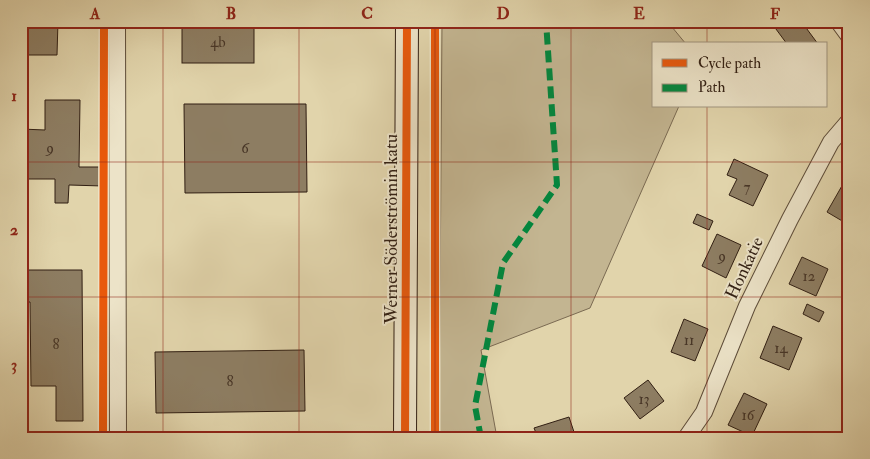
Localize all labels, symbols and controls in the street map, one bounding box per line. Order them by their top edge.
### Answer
text: A [89,4,101,24]
text: B [226,4,236,24]
text: C [361,4,373,24]
text: D [496,4,510,24]
text: E [633,4,645,24]
text: F [770,4,780,24]
house number: 4b [210,33,226,52]
legend [652,42,828,108]
text: Cycle path [698,54,761,74]
text: Path [698,78,725,97]
text: 1 [11,86,17,106]
street label: Werner Söderströmin katu [380,134,403,325]
house number: 9 [45,139,54,158]
house number: 6 [241,139,250,158]
house number: 7 [744,178,751,197]
text: 2 [10,220,18,240]
street label: Honkatie [720,233,769,303]
house number: 9 [717,247,726,266]
house number: 12 [803,267,816,286]
house number: 11 [684,331,694,350]
house number: 8 [52,335,60,354]
house number: 14 [774,339,789,358]
text: 3 [11,355,17,375]
house number: 8 [226,372,234,391]
house number: 13 [638,390,650,409]
house number: 16 [742,406,756,425]

